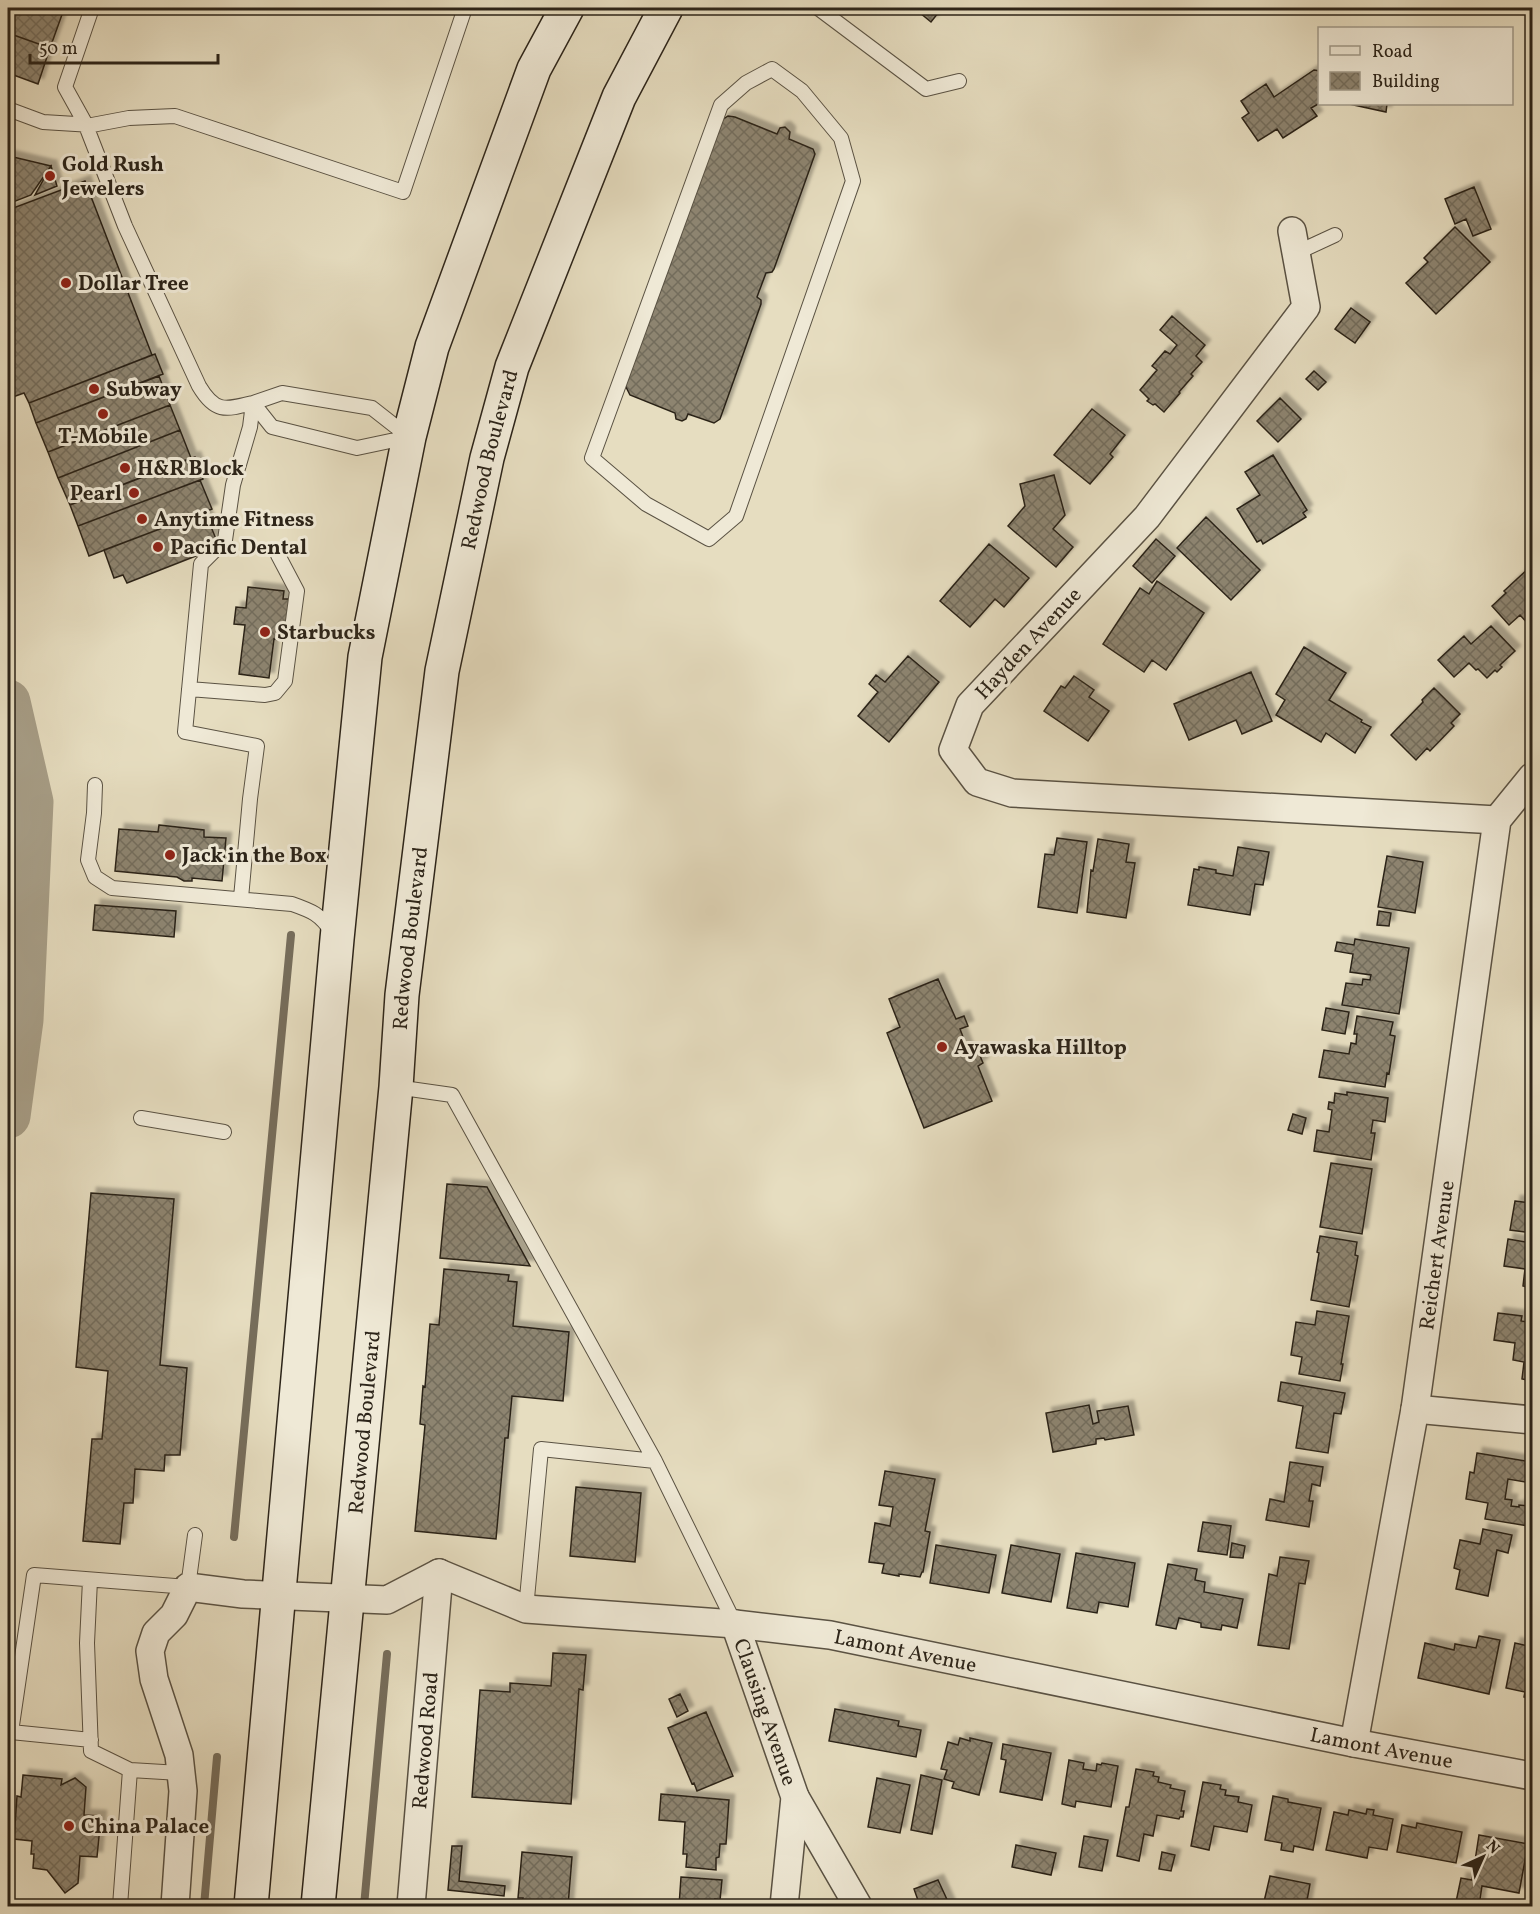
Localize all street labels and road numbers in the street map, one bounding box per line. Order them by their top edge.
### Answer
street label: Redwood Boulevard [455,367,527,553]
street label: Hayden Avenue [969,581,1089,707]
street label: Redwood Boulevard [387,845,436,1031]
street label: Reichert Avenue [1413,1179,1463,1332]
street label: Redwood Boulevard [342,1329,389,1516]
street label: Lamont Avenue [831,1623,979,1681]
street label: Clausing Avenue [725,1635,803,1790]
street label: Redwood Road [406,1671,447,1811]
street label: Lamont Avenue [1307,1721,1455,1777]

